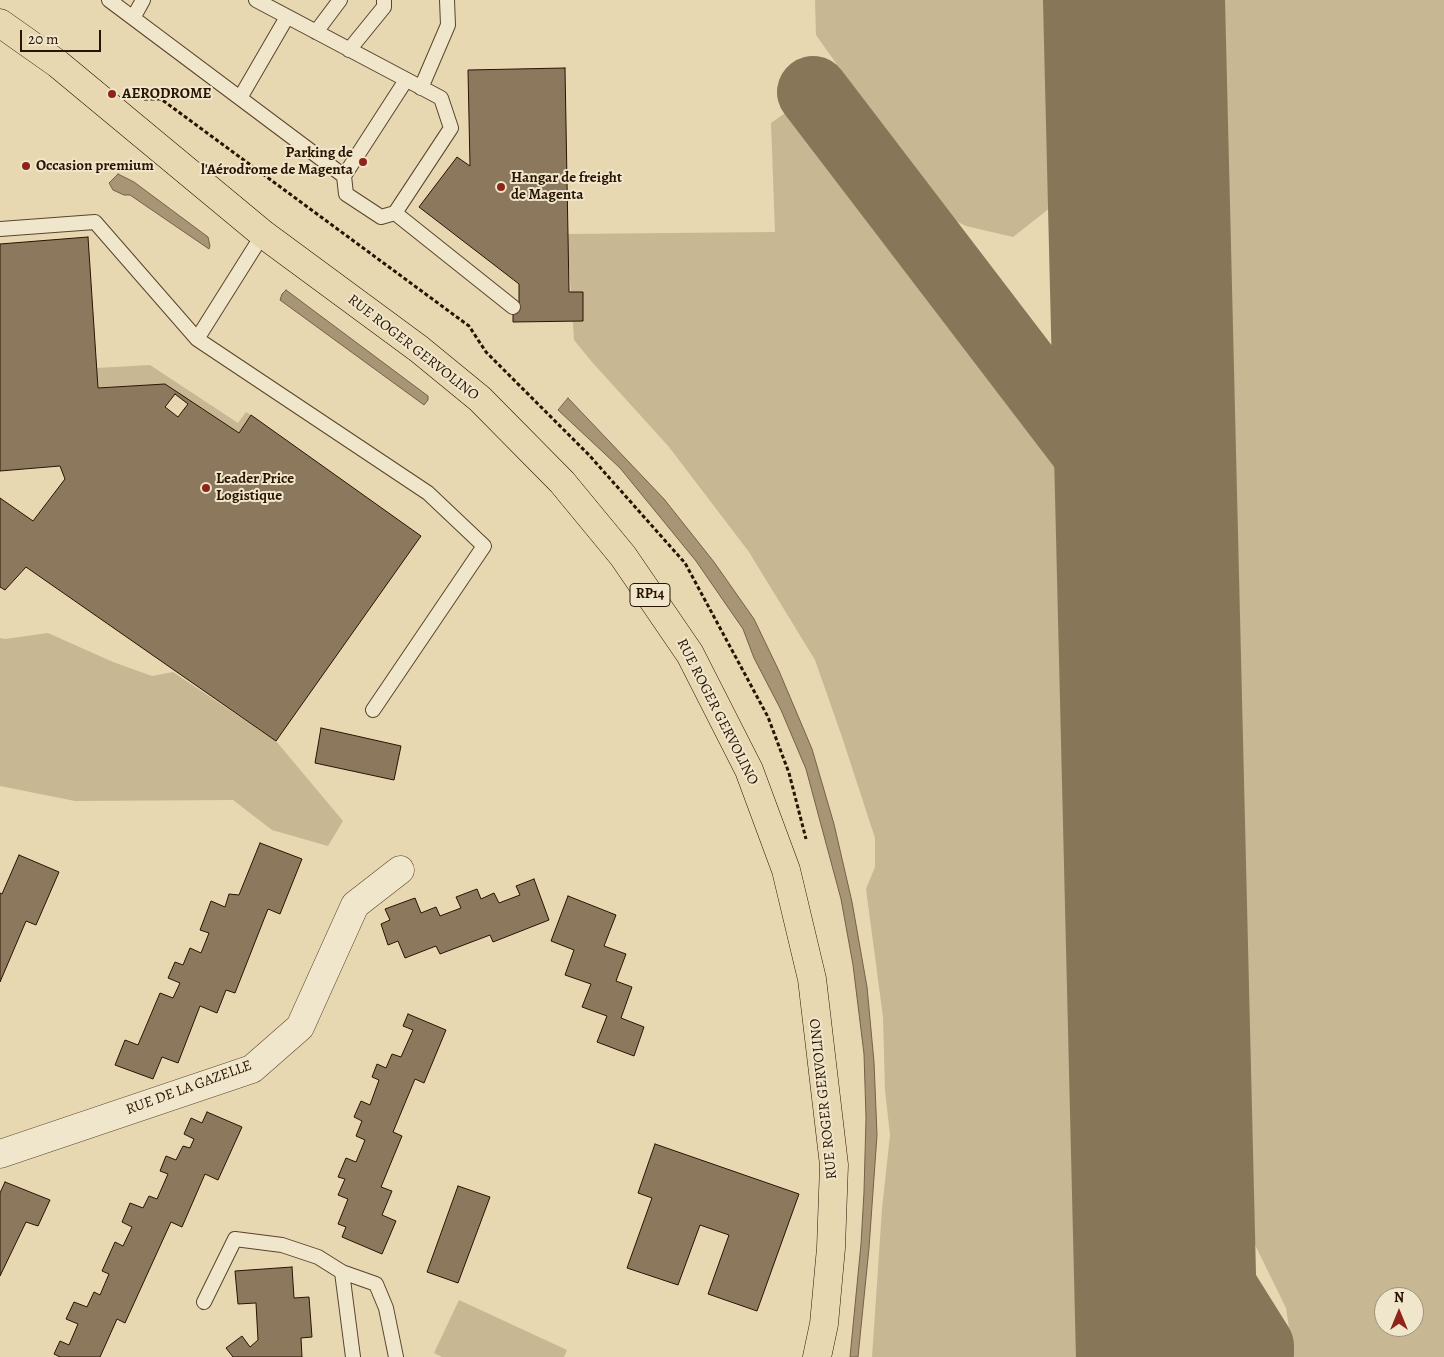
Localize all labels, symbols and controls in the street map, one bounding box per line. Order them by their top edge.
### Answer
scale bar [22,20,104,52]
text: 20 m [28,29,59,49]
place label: AERODROME [122,85,211,103]
marker: AERODROME [106,88,118,100]
place label: Parking de l'Aérodrome de Magenta [201,144,353,179]
marker: Parking de l'Aérodrome de Magenta [357,156,369,168]
place label: Occasion premium [36,157,154,175]
marker: Occasion premium [20,160,32,172]
place label: Hangar de freight de Magenta [511,169,622,204]
marker: Hangar de freight de Magenta [495,181,507,193]
street label: RUE ROGER GERVOLINO [344,291,482,405]
place label: Leader Price Logistique [216,470,294,505]
marker: Leader Price Logistique [200,482,212,494]
road number: RP14 [630,584,670,606]
street label: RUE ROGER GERVOLINO [672,636,762,788]
street label: RUE ROGER GERVOLINO [807,1018,841,1180]
street label: RUE DE LA GAZELLE [124,1057,254,1119]
north arrow [1374,1287,1424,1337]
text: N [1394,1288,1404,1307]

